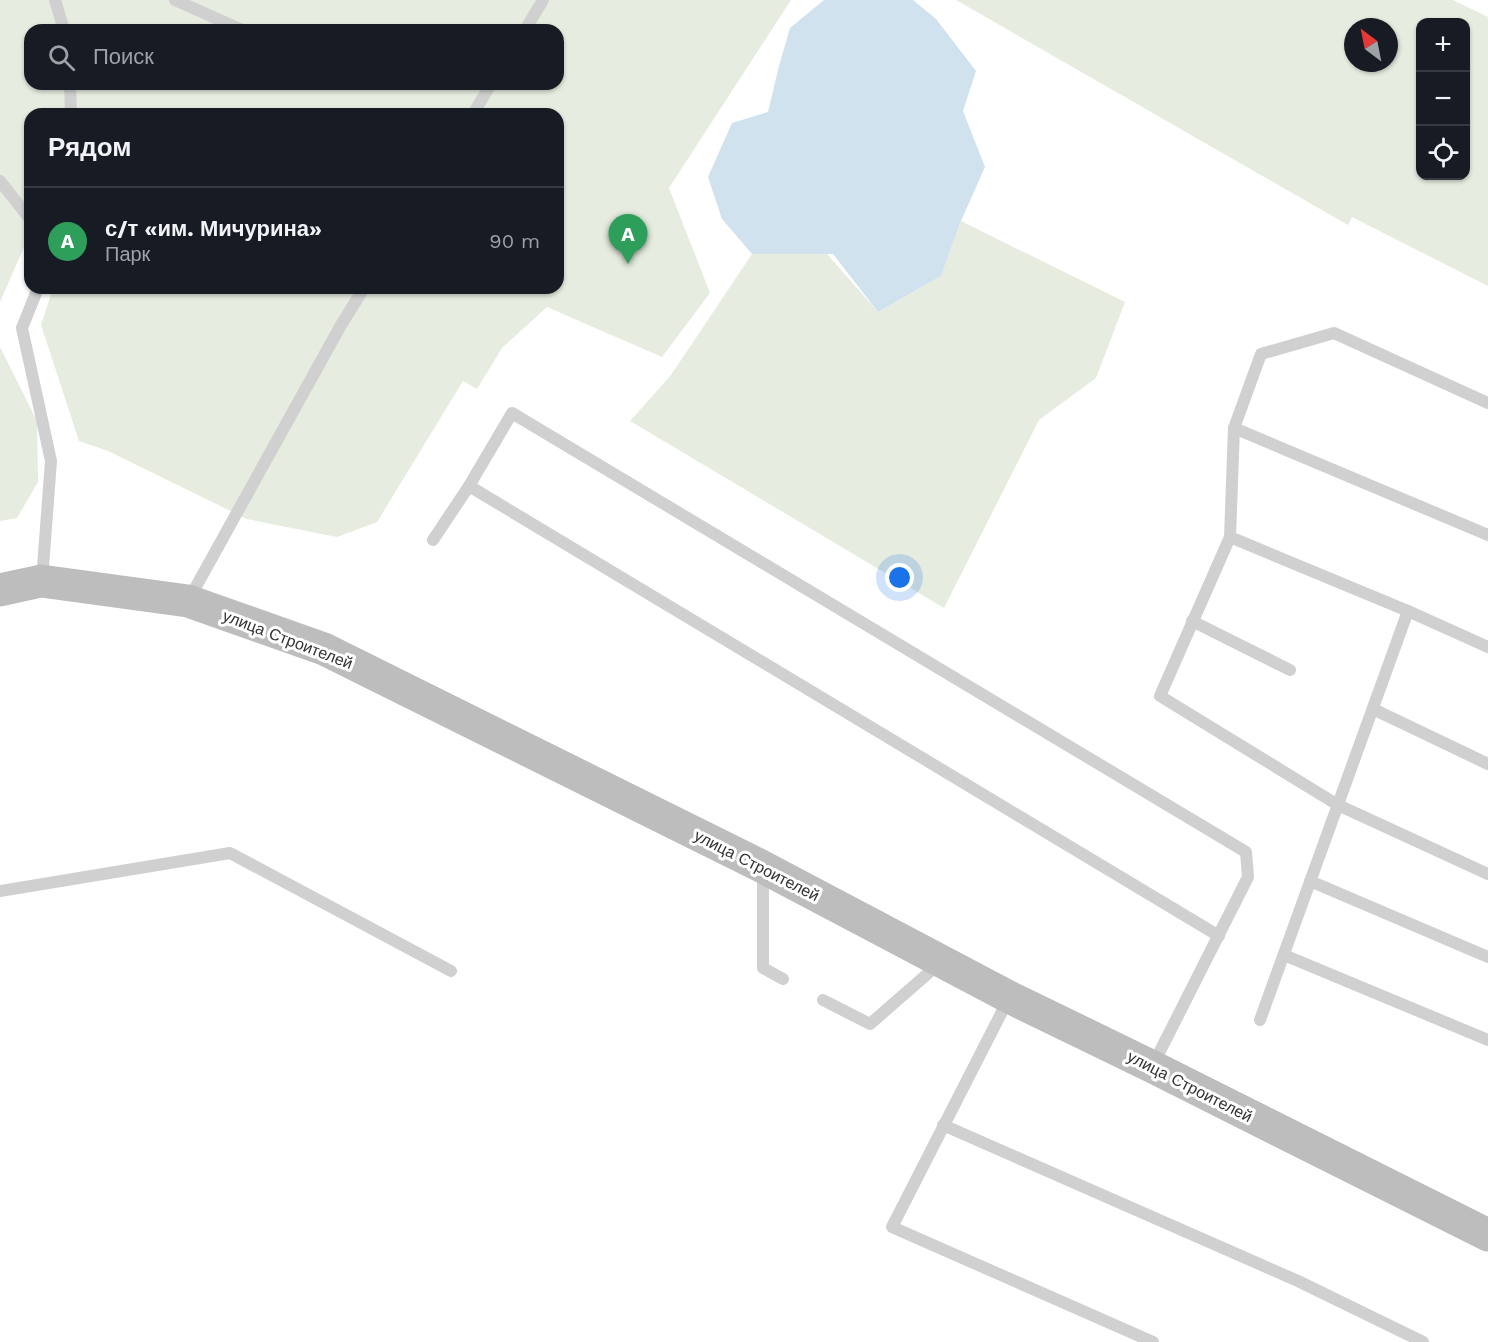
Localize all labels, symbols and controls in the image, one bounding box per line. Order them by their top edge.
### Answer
north arrow [1344,18,1398,72]
map controls [1416,18,1470,180]
button: + [1416,18,1470,72]
search box [24,24,564,90]
icon: search [45,41,78,74]
text: Поиск [93,44,154,69]
button: − [1416,72,1470,126]
button: locate [1416,126,1470,180]
text: Рядом [48,132,131,162]
pin: A [608,214,648,264]
text: с/т «им. Мичурина» [105,216,322,241]
text: A [61,229,74,253]
text: 90 m [489,229,540,253]
text: Парк [105,242,150,266]
your location [885,563,914,592]
street label: улица Строителей [220,606,356,673]
street label: улица Строителей [691,826,822,905]
street label: улица Строителей [1124,1047,1255,1126]

